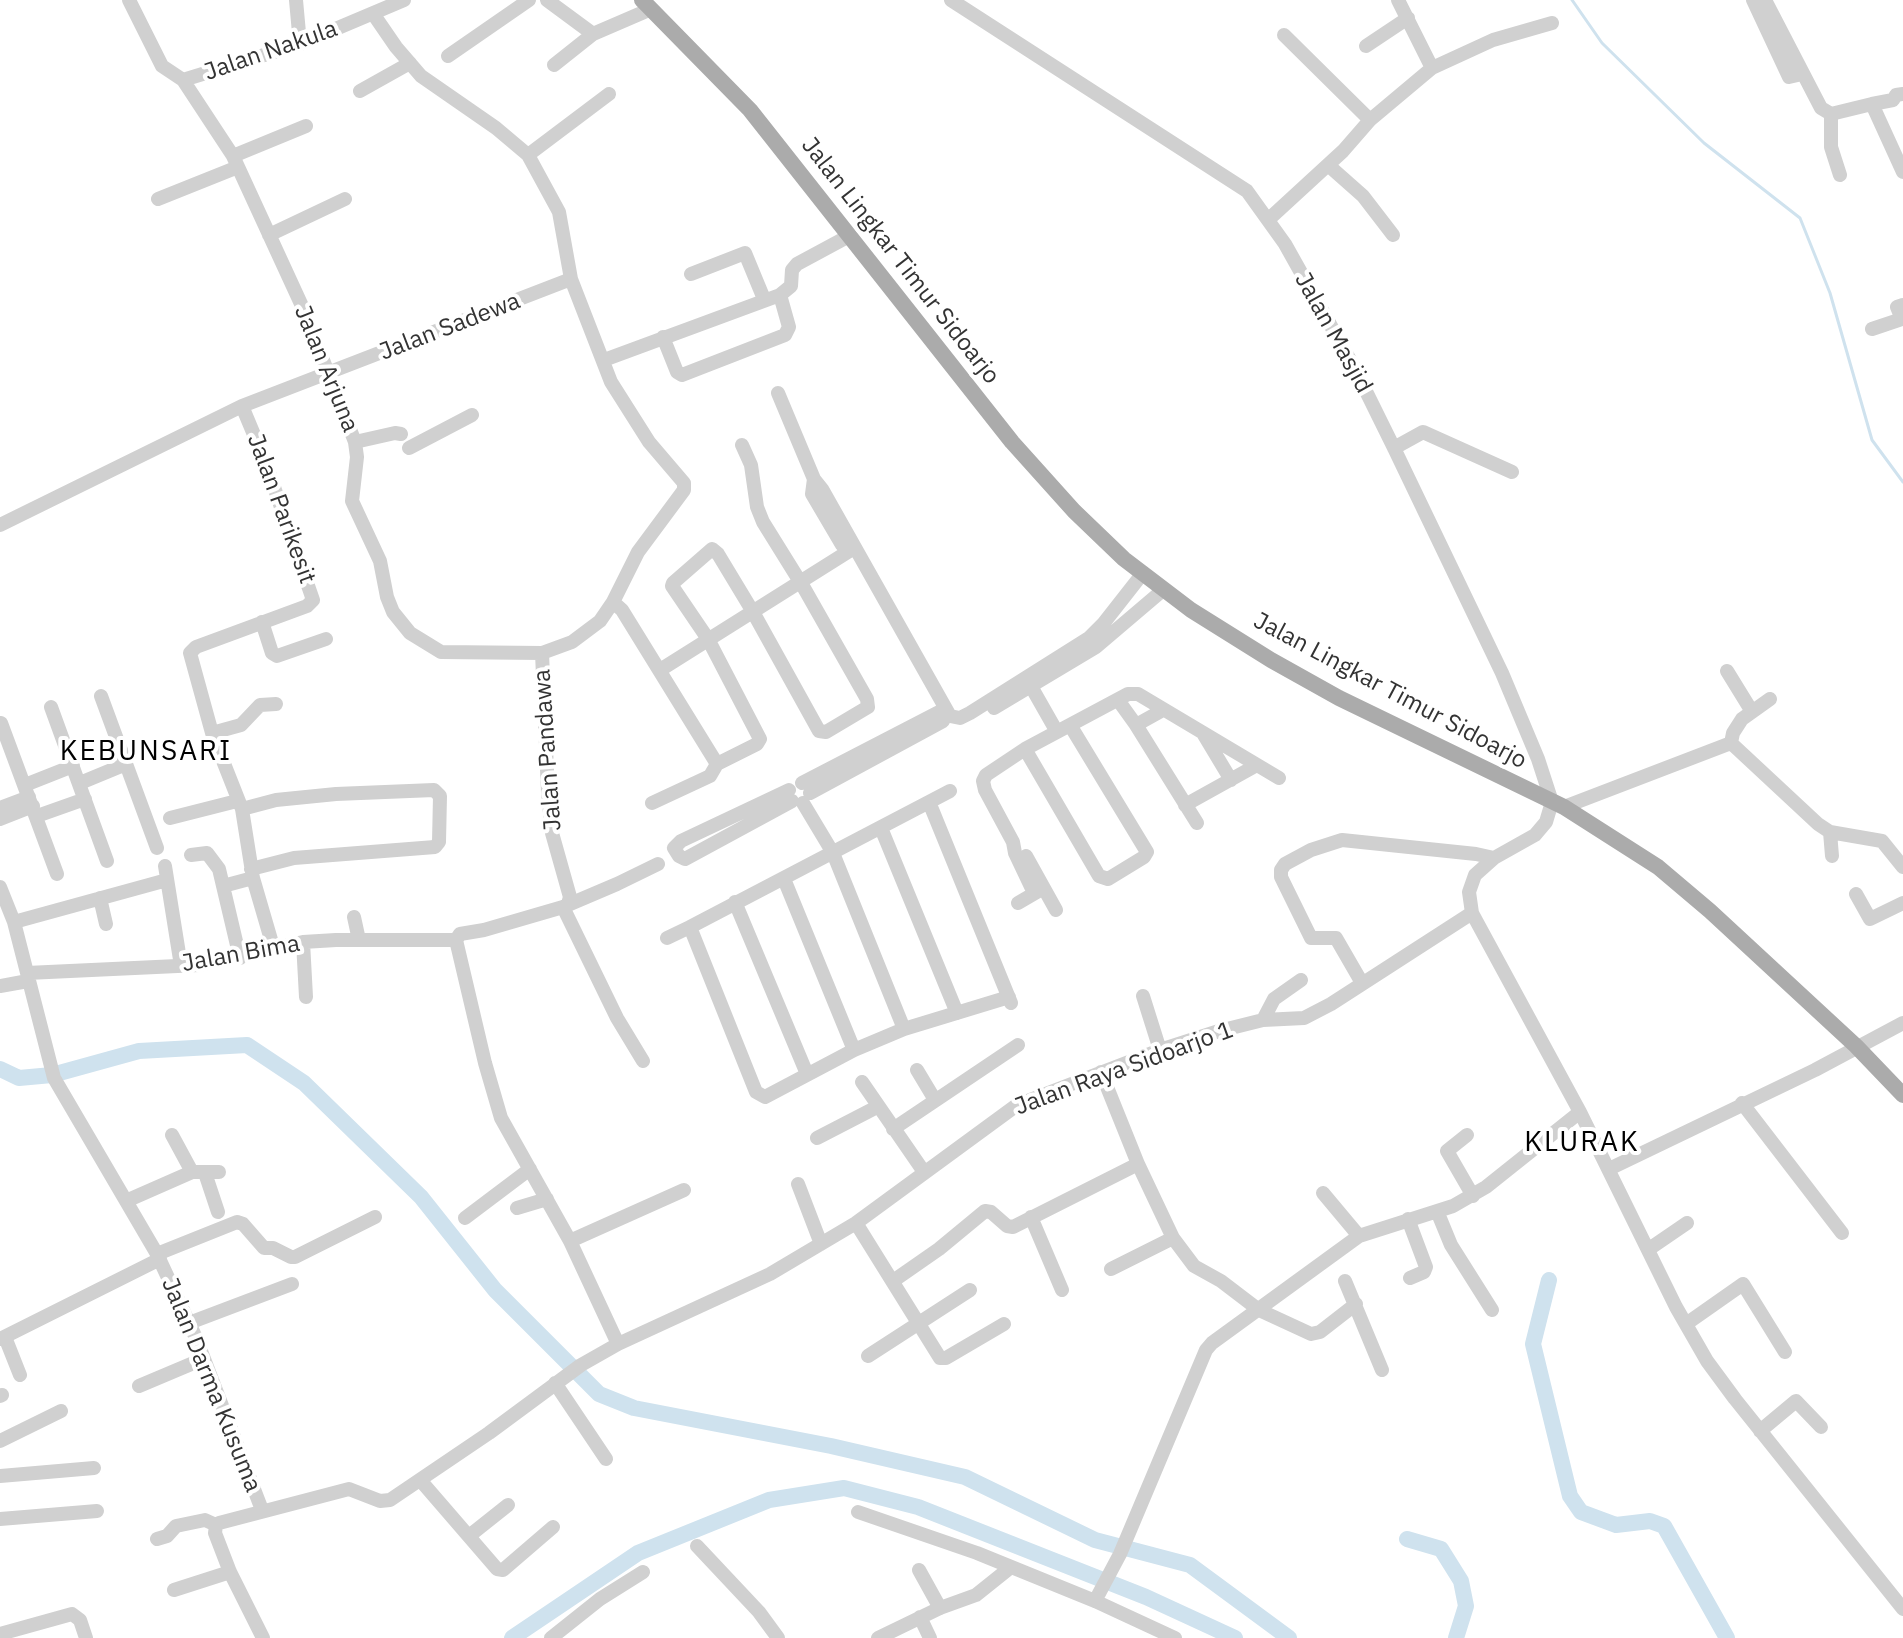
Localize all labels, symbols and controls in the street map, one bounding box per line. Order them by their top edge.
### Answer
street label: Jalan Nakula [201,15,341,87]
street label: Jalan Lingkar Timur Sidoarjo [795,132,1005,390]
street label: Jalan Masjid [1288,268,1378,398]
street label: Jalan Sadewa [376,287,524,367]
street label: Jalan Arjuna [288,301,364,437]
street label: Jalan Parikesit [241,430,321,588]
street label: Jalan Lingkar Timur Sidoarjo [1249,607,1531,775]
street label: Jalan Pandawa [528,668,568,832]
district label: KEBUNSARI [60,735,232,769]
street label: Jalan Bima [180,929,302,979]
street label: Jalan Raya Sidoarjo 1 [1011,1016,1237,1122]
district label: KLURAK [1524,1126,1640,1160]
street label: Jalan Darma Kusuma [155,1274,267,1496]

